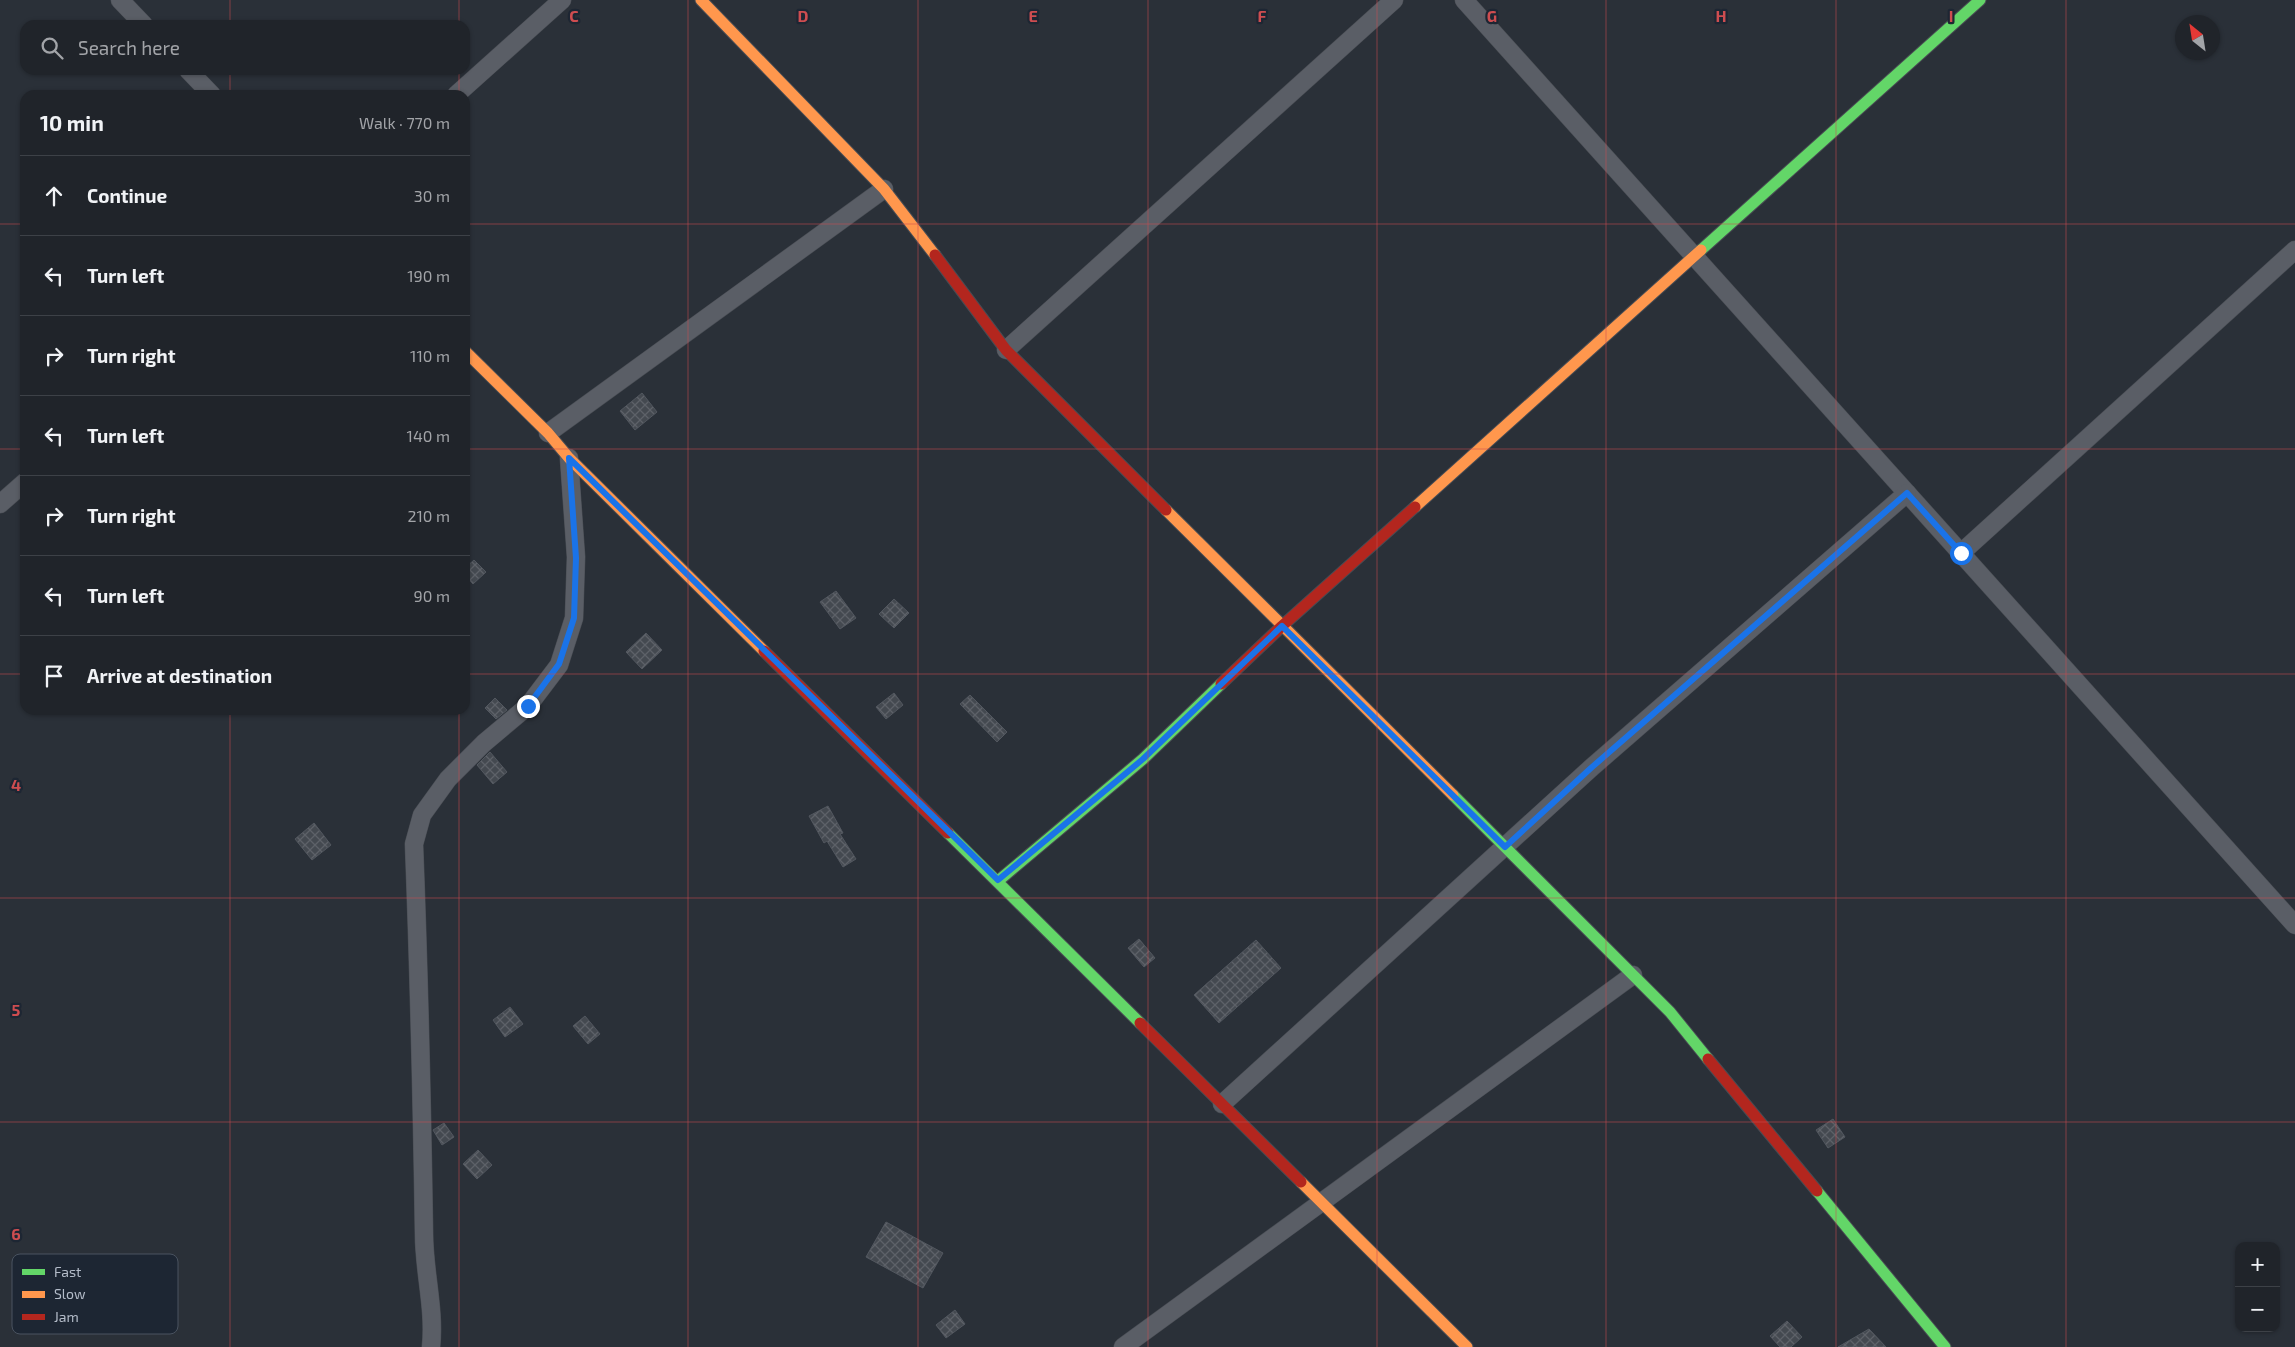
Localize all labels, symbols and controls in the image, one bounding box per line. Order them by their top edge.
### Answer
text: C [569,6,579,25]
text: D [798,6,809,25]
text: E [1028,6,1038,25]
text: F [1258,6,1267,25]
text: G [1487,6,1497,25]
text: H [1715,6,1727,25]
text: I [1949,6,1953,25]
north arrow [2175,15,2220,60]
search box [20,20,470,75]
icon: search [38,34,66,62]
text: Search here [78,36,180,59]
text: 10 min [40,110,104,135]
text: Walk · 770 m [359,113,450,132]
icon: ahead [40,182,68,210]
text: Continue [87,184,167,207]
text: 30 m [414,186,450,205]
icon: left [40,262,68,290]
text: Turn left [87,264,164,287]
text: 190 m [407,266,450,285]
icon: right [40,342,68,370]
text: Turn right [87,344,175,367]
text: 110 m [410,346,450,365]
icon: left [40,422,68,450]
text: Turn left [87,424,164,447]
text: 140 m [407,426,450,445]
icon: right [40,502,68,530]
text: Turn right [87,504,175,527]
text: 210 m [407,506,450,525]
route start [1950,542,1973,565]
icon: left [40,582,68,610]
text: Turn left [87,584,164,607]
text: 90 m [414,586,450,605]
icon: arrive [40,662,68,690]
text: Arrive at destination [87,664,272,687]
route end [517,695,540,718]
text: 4 [11,775,21,794]
text: 5 [12,1000,21,1019]
text: 6 [11,1224,21,1243]
map controls [2235,1242,2280,1332]
button: + [2235,1242,2280,1287]
legend [12,1254,178,1334]
text: Fast [54,1263,81,1280]
text: Slow [54,1285,86,1302]
button: − [2235,1287,2280,1332]
text: Jam [54,1308,79,1325]

